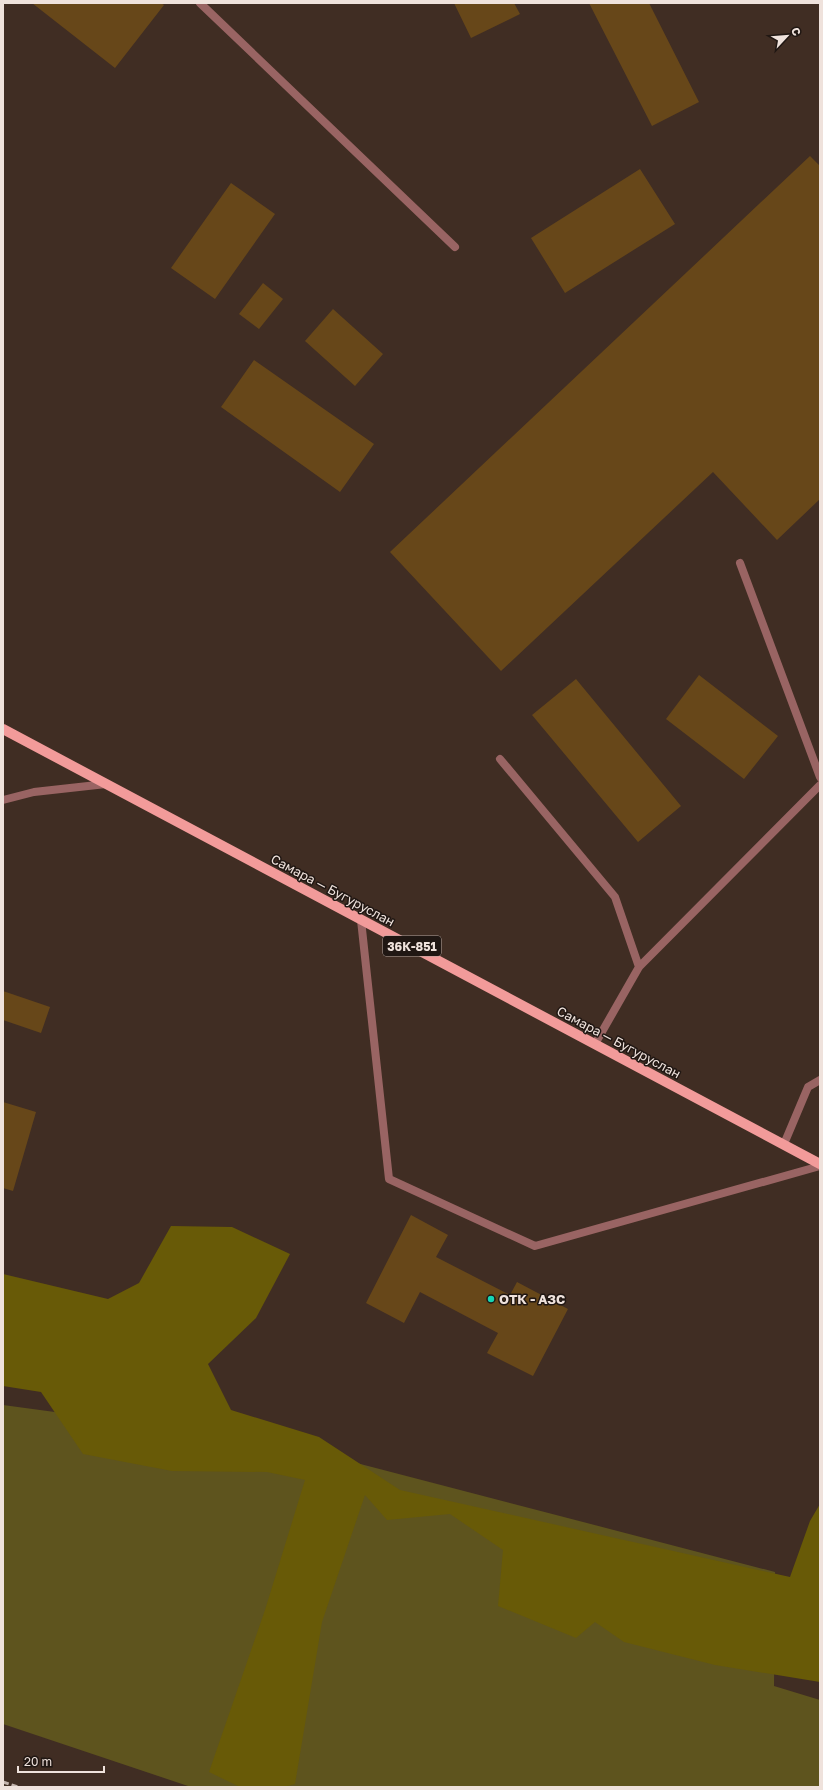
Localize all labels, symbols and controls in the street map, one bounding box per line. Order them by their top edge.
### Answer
north arrow [767,16,807,56]
text: С [789,25,804,38]
street label: Самара — Бугуруслан [268,851,398,929]
road number: 36К-851 [383,936,441,956]
street label: Самара — Бугуруслан [554,1003,684,1081]
place label: ОТК - АЗС [499,1291,565,1307]
marker: ОТК - АЗС [486,1294,496,1304]
scale bar [18,1748,104,1774]
text: 20 m [24,1754,52,1769]

